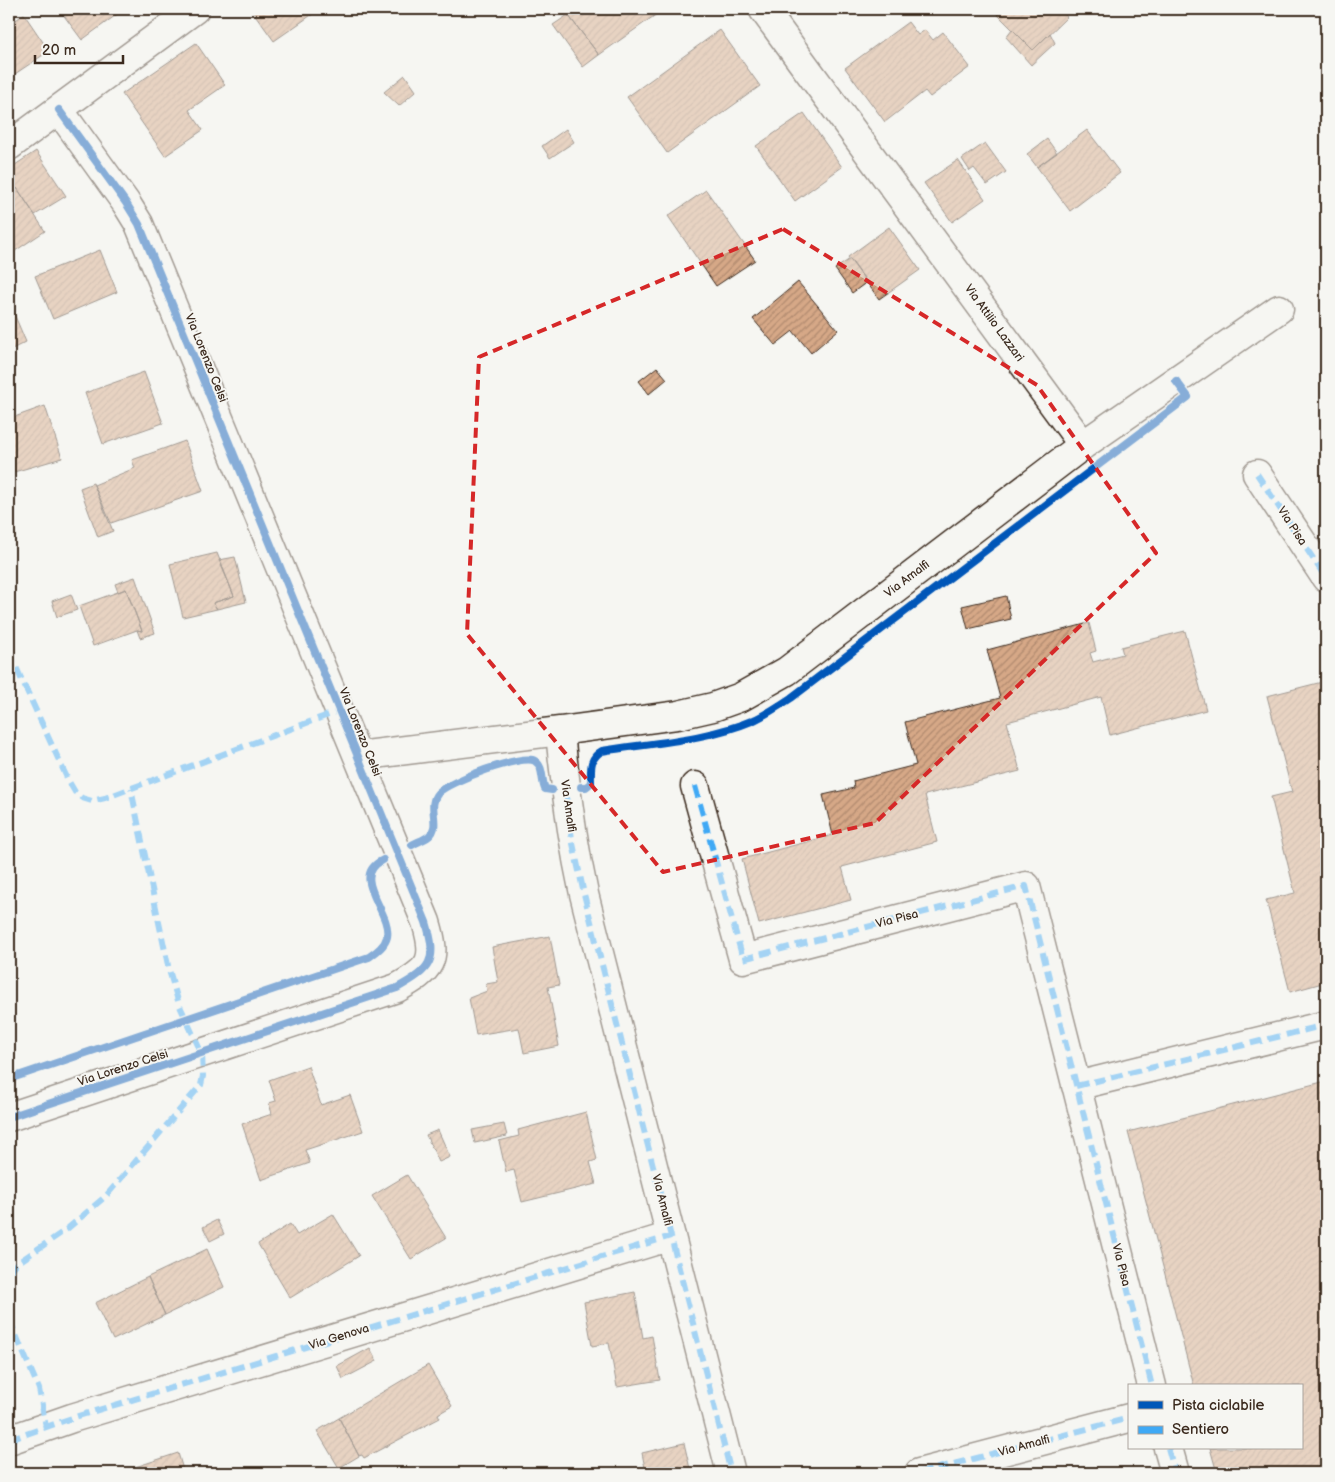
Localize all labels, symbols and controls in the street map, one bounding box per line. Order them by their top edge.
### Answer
scale bar [35,32,122,64]
text: 20 m [42,41,76,60]
street label: Via Attilio Lazzari [961,281,1027,365]
street label: Via Lorenzo Celsi [181,311,231,405]
street label: Via Pisa [1274,504,1310,548]
street label: Via Amalfi [881,557,933,601]
street label: Via Lorenzo Celsi [335,685,385,779]
street label: Via Amalfi [557,779,579,833]
street label: Via Pisa [874,906,920,932]
street label: Via Lorenzo Celsi [76,1046,170,1090]
street label: Via Amalfi [648,1173,676,1228]
street label: Via Pisa [1108,1242,1134,1288]
street label: Via Genova [307,1321,371,1353]
legend [1128,1384,1302,1450]
text: Pista ciclabile [1172,1396,1264,1415]
text: Sentiero [1172,1420,1229,1439]
street label: Via Amalfi [997,1432,1052,1460]

